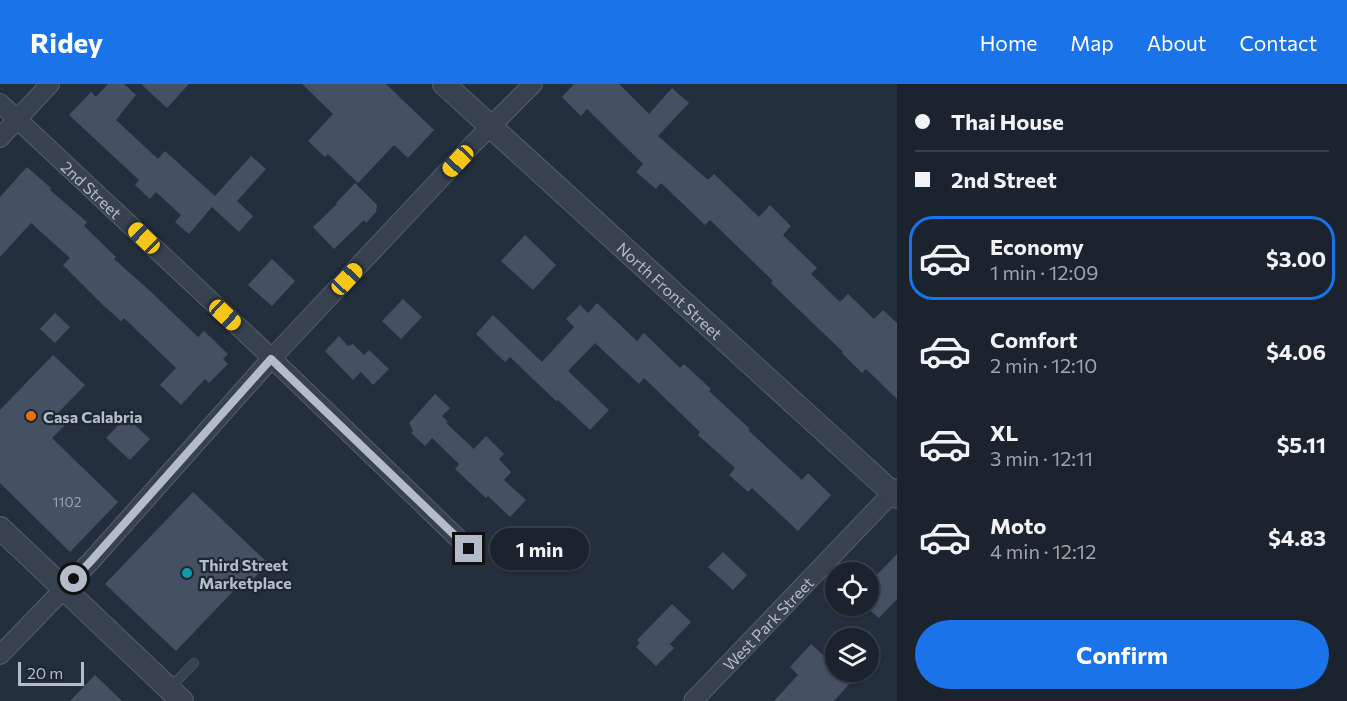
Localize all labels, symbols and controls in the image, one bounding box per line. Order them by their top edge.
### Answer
text: Ridey [30,25,103,59]
text: Home [980,30,1037,55]
text: Map [1070,30,1114,55]
text: About [1147,30,1206,55]
text: Contact [1239,30,1317,55]
text: Thai House [951,108,1064,135]
car [439,142,477,180]
street label: 2nd Street [58,156,126,222]
text: 2nd Street [951,166,1057,193]
car [125,219,163,257]
icon: car [918,231,972,285]
text: Economy [990,233,1084,260]
street label: North Front Street [614,237,727,343]
text: $3.00 [1266,245,1326,272]
car [328,260,366,298]
text: 1 min · 12:09 [990,260,1098,284]
car [206,296,244,334]
icon: car [918,324,972,378]
text: Comfort [990,326,1078,353]
text: $4.06 [1266,338,1326,365]
text: 2 min · 12:10 [990,353,1097,377]
place label: Casa Calabria [43,407,142,426]
marker: Casa Calabria [24,409,38,423]
icon: car [918,417,972,471]
text: XL [990,419,1018,446]
text: $5.11 [1277,431,1326,458]
text: 3 min · 12:11 [990,446,1093,470]
house number: 1102 [53,493,82,510]
icon: car [918,510,972,564]
text: Moto [990,512,1046,539]
text: $4.83 [1268,524,1326,551]
callout: 1 min [490,528,589,570]
route end [455,535,482,562]
text: 1 min [516,537,563,561]
text: 4 min · 12:12 [990,539,1096,563]
place label: Third Street Marketplace [199,555,292,592]
map controls [825,562,879,682]
button: locate [825,562,879,616]
route start [60,565,87,592]
marker: Third Street Marketplace [180,566,194,580]
street label: West Park Street [719,572,817,674]
button: Confirm [915,620,1329,689]
button: layers [825,628,879,682]
scale bar [18,659,84,686]
text: 20 m [27,663,63,682]

